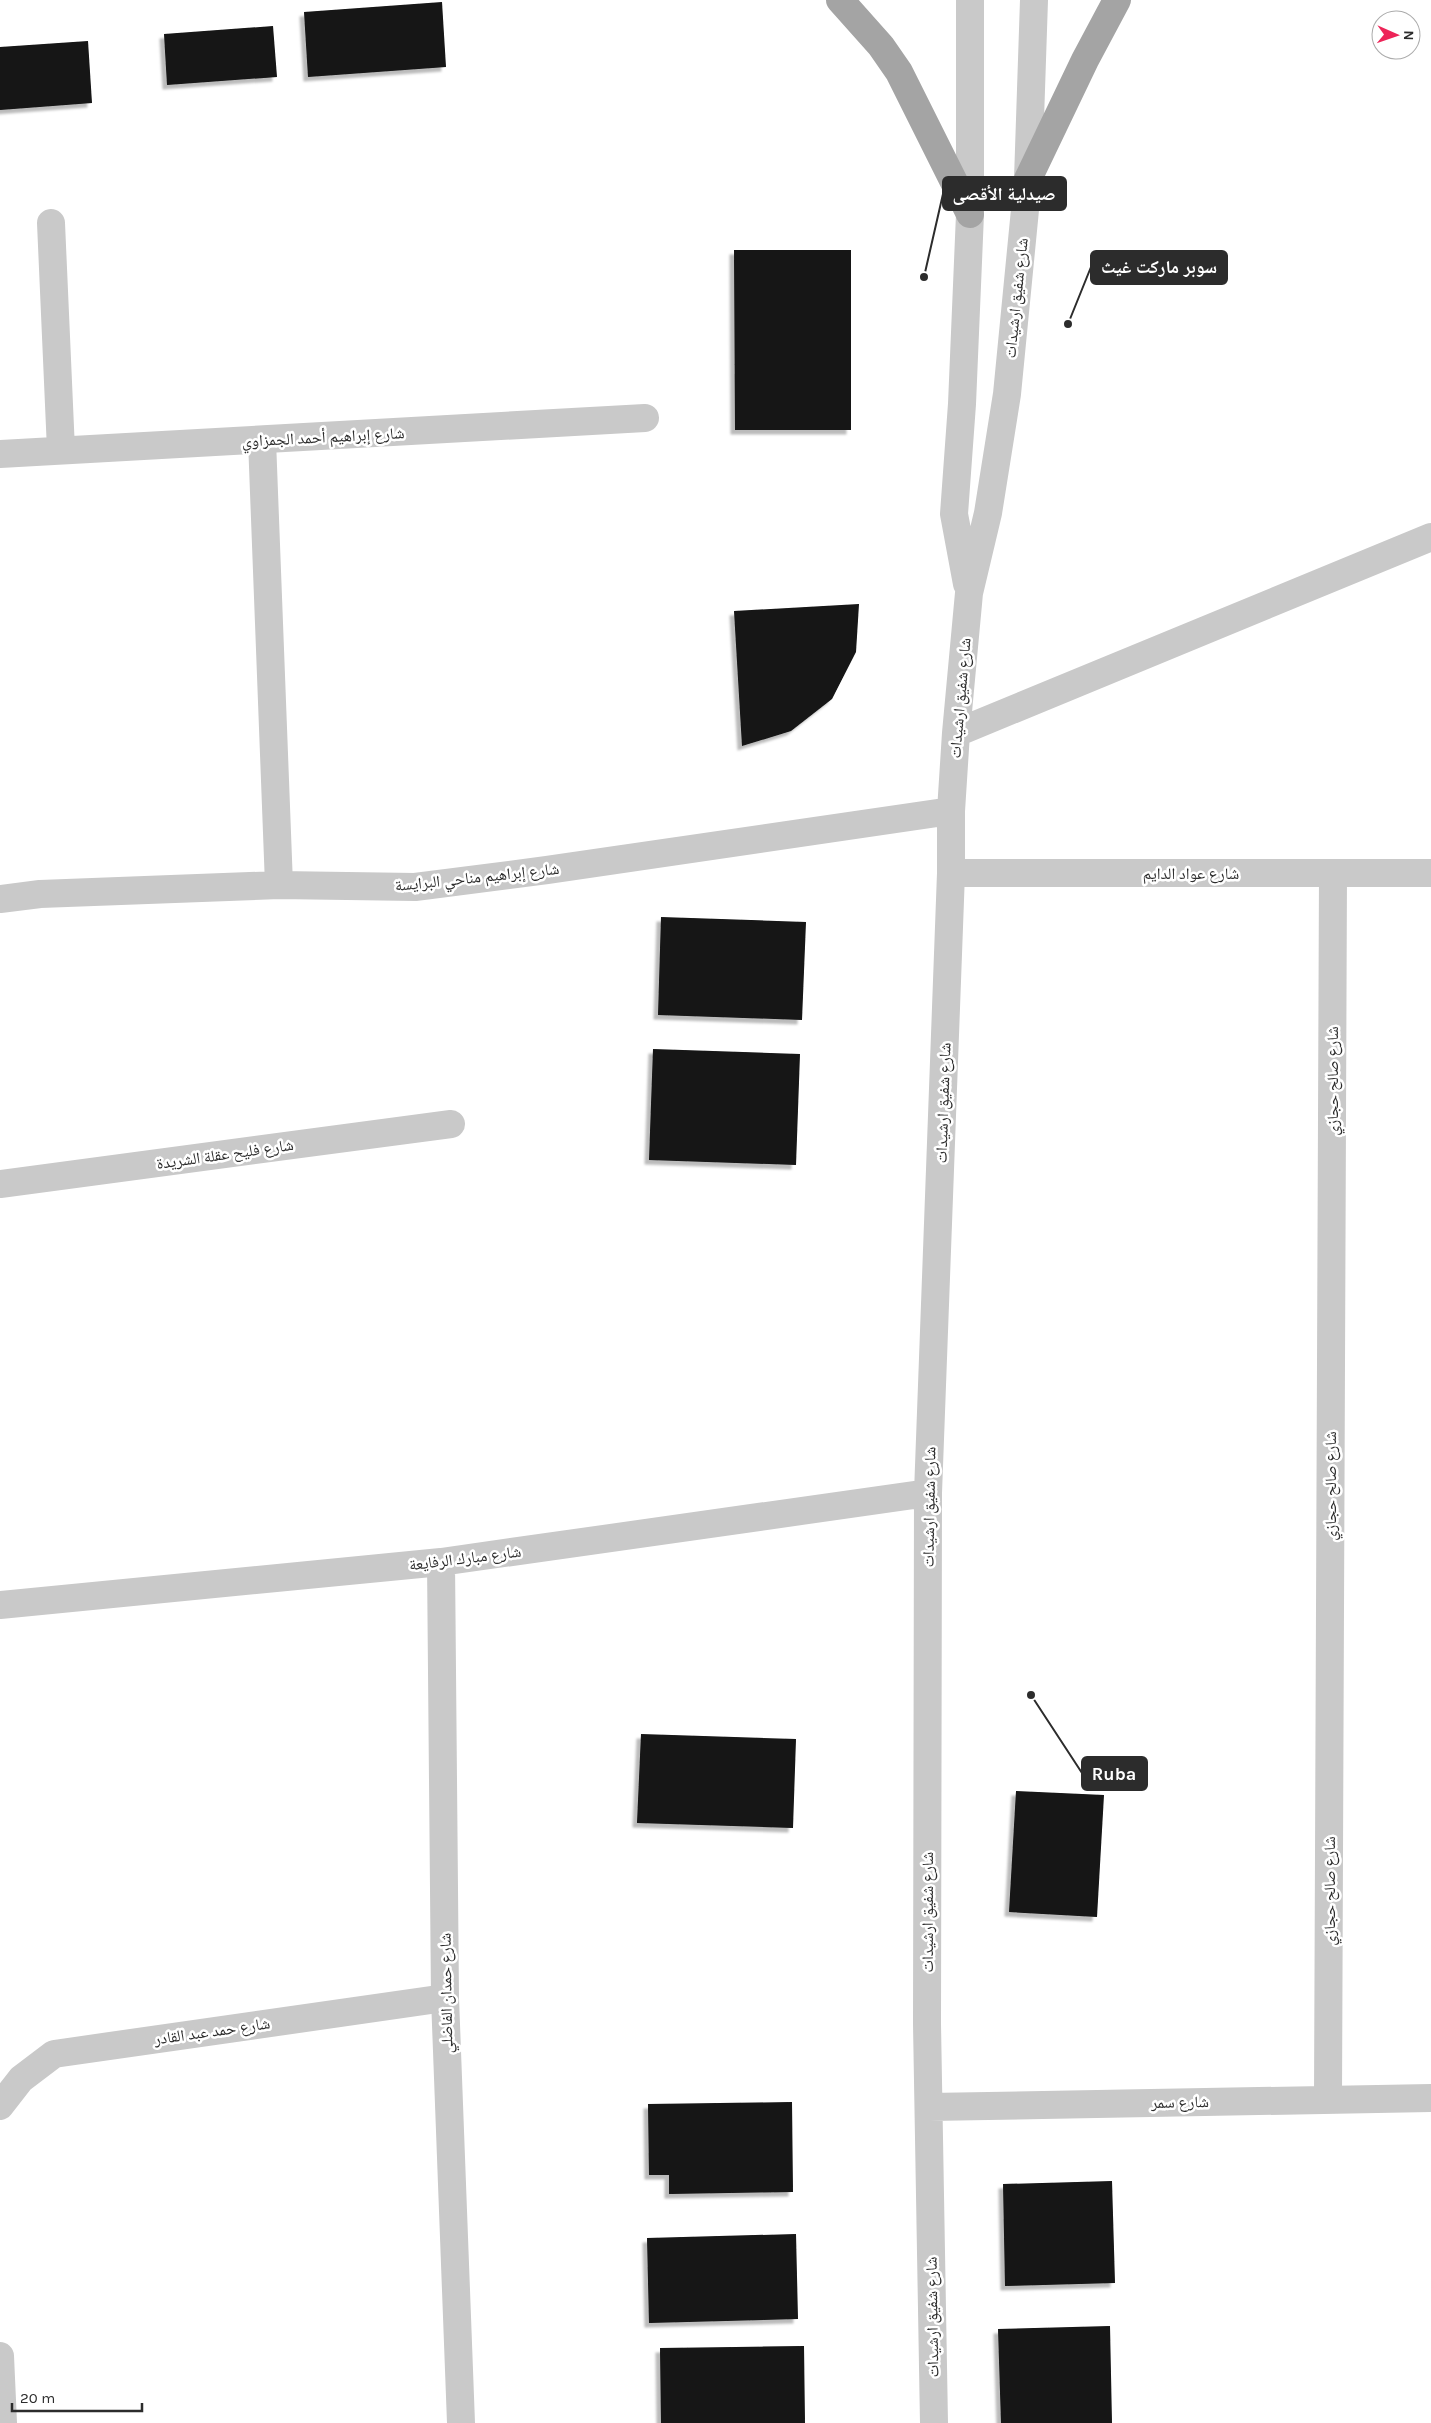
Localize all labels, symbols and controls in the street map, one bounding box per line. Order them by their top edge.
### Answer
north arrow [1371,10,1421,60]
text: N [1400,30,1417,41]
callout: صيدلية الأقصى [943,177,1066,210]
text: صيدلية الأقصى [952,183,1056,205]
street label: شارع شفيق ارشيدات [1000,237,1033,359]
callout: سوبر ماركت غيث [1091,251,1227,284]
text: سوبر ماركت غيث [1101,256,1217,278]
street label: شارع إبراهيم أحمد الجمزاوي [241,423,405,454]
street label: شارع شفيق ارشيدات [945,637,976,759]
street label: شارع إبراهيم مناحي البرايسة [394,859,561,898]
street label: شارع عواد الدايم [1143,864,1239,884]
street label: شارع صالح حجازي [1323,1026,1345,1136]
street label: شارع شفيق ارشيدات [931,1042,956,1164]
street label: شارع فليح عقلة الشريدة [155,1135,295,1174]
street label: شارع صالح حجازي [1321,1431,1343,1541]
street label: شارع شفيق ارشيدات [918,1446,941,1568]
street label: شارع مبارك الرفايعة [408,1542,522,1575]
callout: Ruba [1082,1757,1147,1790]
text: Ruba [1092,1763,1136,1785]
street label: شارع صالح حجازي [1320,1836,1342,1946]
street label: شارع شفيق ارشيدات [918,1852,938,1972]
street label: شارع حمدان الفاضلي [435,1933,460,2053]
street label: شارع حمد عبد القادر [152,2013,271,2050]
street label: شارع سمر [1150,2092,1209,2113]
street label: شارع شفيق ارشيدات [921,2256,944,2378]
scale bar [12,2380,142,2412]
text: 20 m [20,2389,55,2407]

